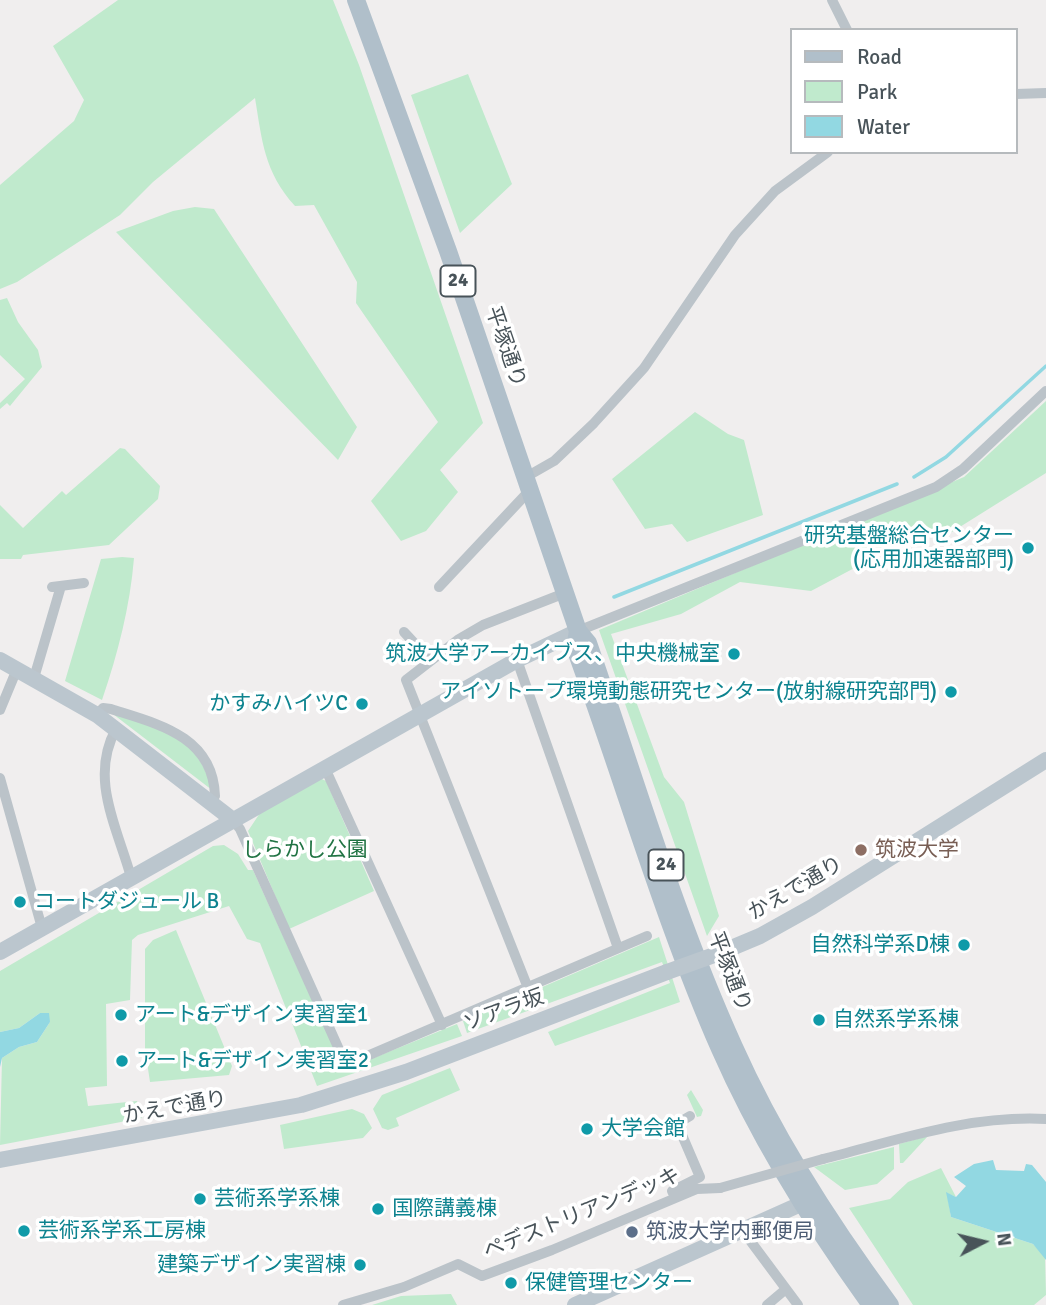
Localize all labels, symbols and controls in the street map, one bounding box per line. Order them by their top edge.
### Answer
legend [790,28,1018,154]
text: Road [857,44,902,70]
text: Park [857,79,897,105]
text: Water [857,114,910,140]
road number: 24 [440,266,476,296]
street label: 平塚通り [479,303,531,391]
place label: 研究基盤総合センター (応用加速器部門) [804,523,1014,573]
marker: 研究基盤総合センター (応用加速器部門) [1020,540,1036,556]
place label: 筑波大学アーカイブス、中央機械室 [385,641,720,667]
marker: 筑波大学アーカイブス、中央機械室 [726,646,742,662]
place label: アイソトープ環境動態研究センター(放射線研究部門) [440,679,937,705]
marker: アイソトープ環境動態研究センター(放射線研究部門) [943,684,959,700]
place label: かすみハイツC [209,691,348,717]
marker: かすみハイツC [354,696,370,712]
park label: しらかし公園 [242,837,368,863]
place label: 筑波大学 [875,837,959,863]
marker: 筑波大学 [853,842,869,858]
road number: 24 [648,850,684,880]
street label: かえで通り [744,852,848,926]
place label: コートダジュール B [34,889,219,915]
marker: コートダジュール B [12,894,28,910]
street label: 平塚通り [702,928,756,1016]
place label: 自然科学系D棟 [810,932,950,958]
marker: 自然科学系D棟 [956,937,972,953]
street label: ソアラ坂 [460,985,548,1037]
place label: アート&デザイン実習室1 [135,1002,368,1028]
marker: アート&デザイン実習室1 [113,1007,129,1023]
place label: 自然系学系棟 [833,1007,959,1033]
marker: 自然系学系棟 [811,1012,827,1028]
place label: アート&デザイン実習室2 [136,1048,369,1074]
marker: アート&デザイン実習室2 [114,1053,130,1069]
street label: かえで通り [121,1086,229,1130]
place label: 大学会館 [601,1116,685,1142]
marker: 大学会館 [579,1121,595,1137]
street label: ペデストリアンデッキ [480,1163,684,1265]
place label: 芸術系学系棟 [214,1186,340,1212]
marker: 芸術系学系棟 [192,1191,208,1207]
place label: 国際講義棟 [392,1196,497,1222]
marker: 国際講義棟 [370,1201,386,1217]
north arrow [948,1207,1018,1277]
place label: 芸術系学系工房棟 [38,1218,206,1244]
place label: 筑波大学内郵便局 [646,1219,814,1245]
marker: 芸術系学系工房棟 [16,1223,32,1239]
marker: 筑波大学内郵便局 [624,1224,640,1240]
text: N [991,1231,1017,1247]
place label: 建築デザイン実習棟 [157,1252,346,1278]
marker: 建築デザイン実習棟 [352,1257,368,1273]
place label: 保健管理センター [525,1270,693,1296]
marker: 保健管理センター [503,1275,519,1291]

